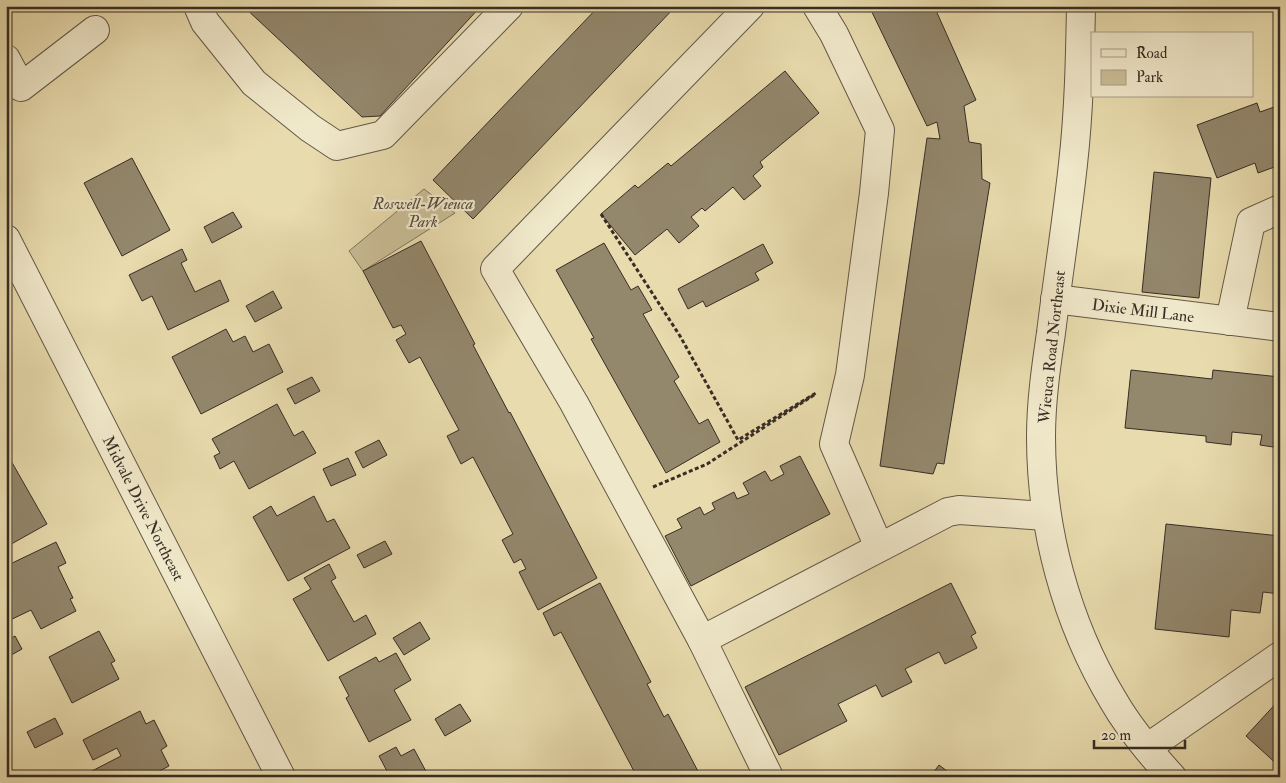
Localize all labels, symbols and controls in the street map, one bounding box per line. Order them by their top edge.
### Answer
legend [1091,32,1254,98]
text: Road [1136,44,1168,63]
text: Park [1136,68,1163,87]
park label: Roswell-Wieuca Park [372,194,473,232]
street label: Wieuca Road Northeast [1034,270,1070,426]
street label: Dixie Mill Lane [1091,295,1196,327]
street label: Midvale Drive Northeast [98,433,188,584]
scale bar [1094,718,1185,750]
text: 20 m [1101,726,1131,745]

